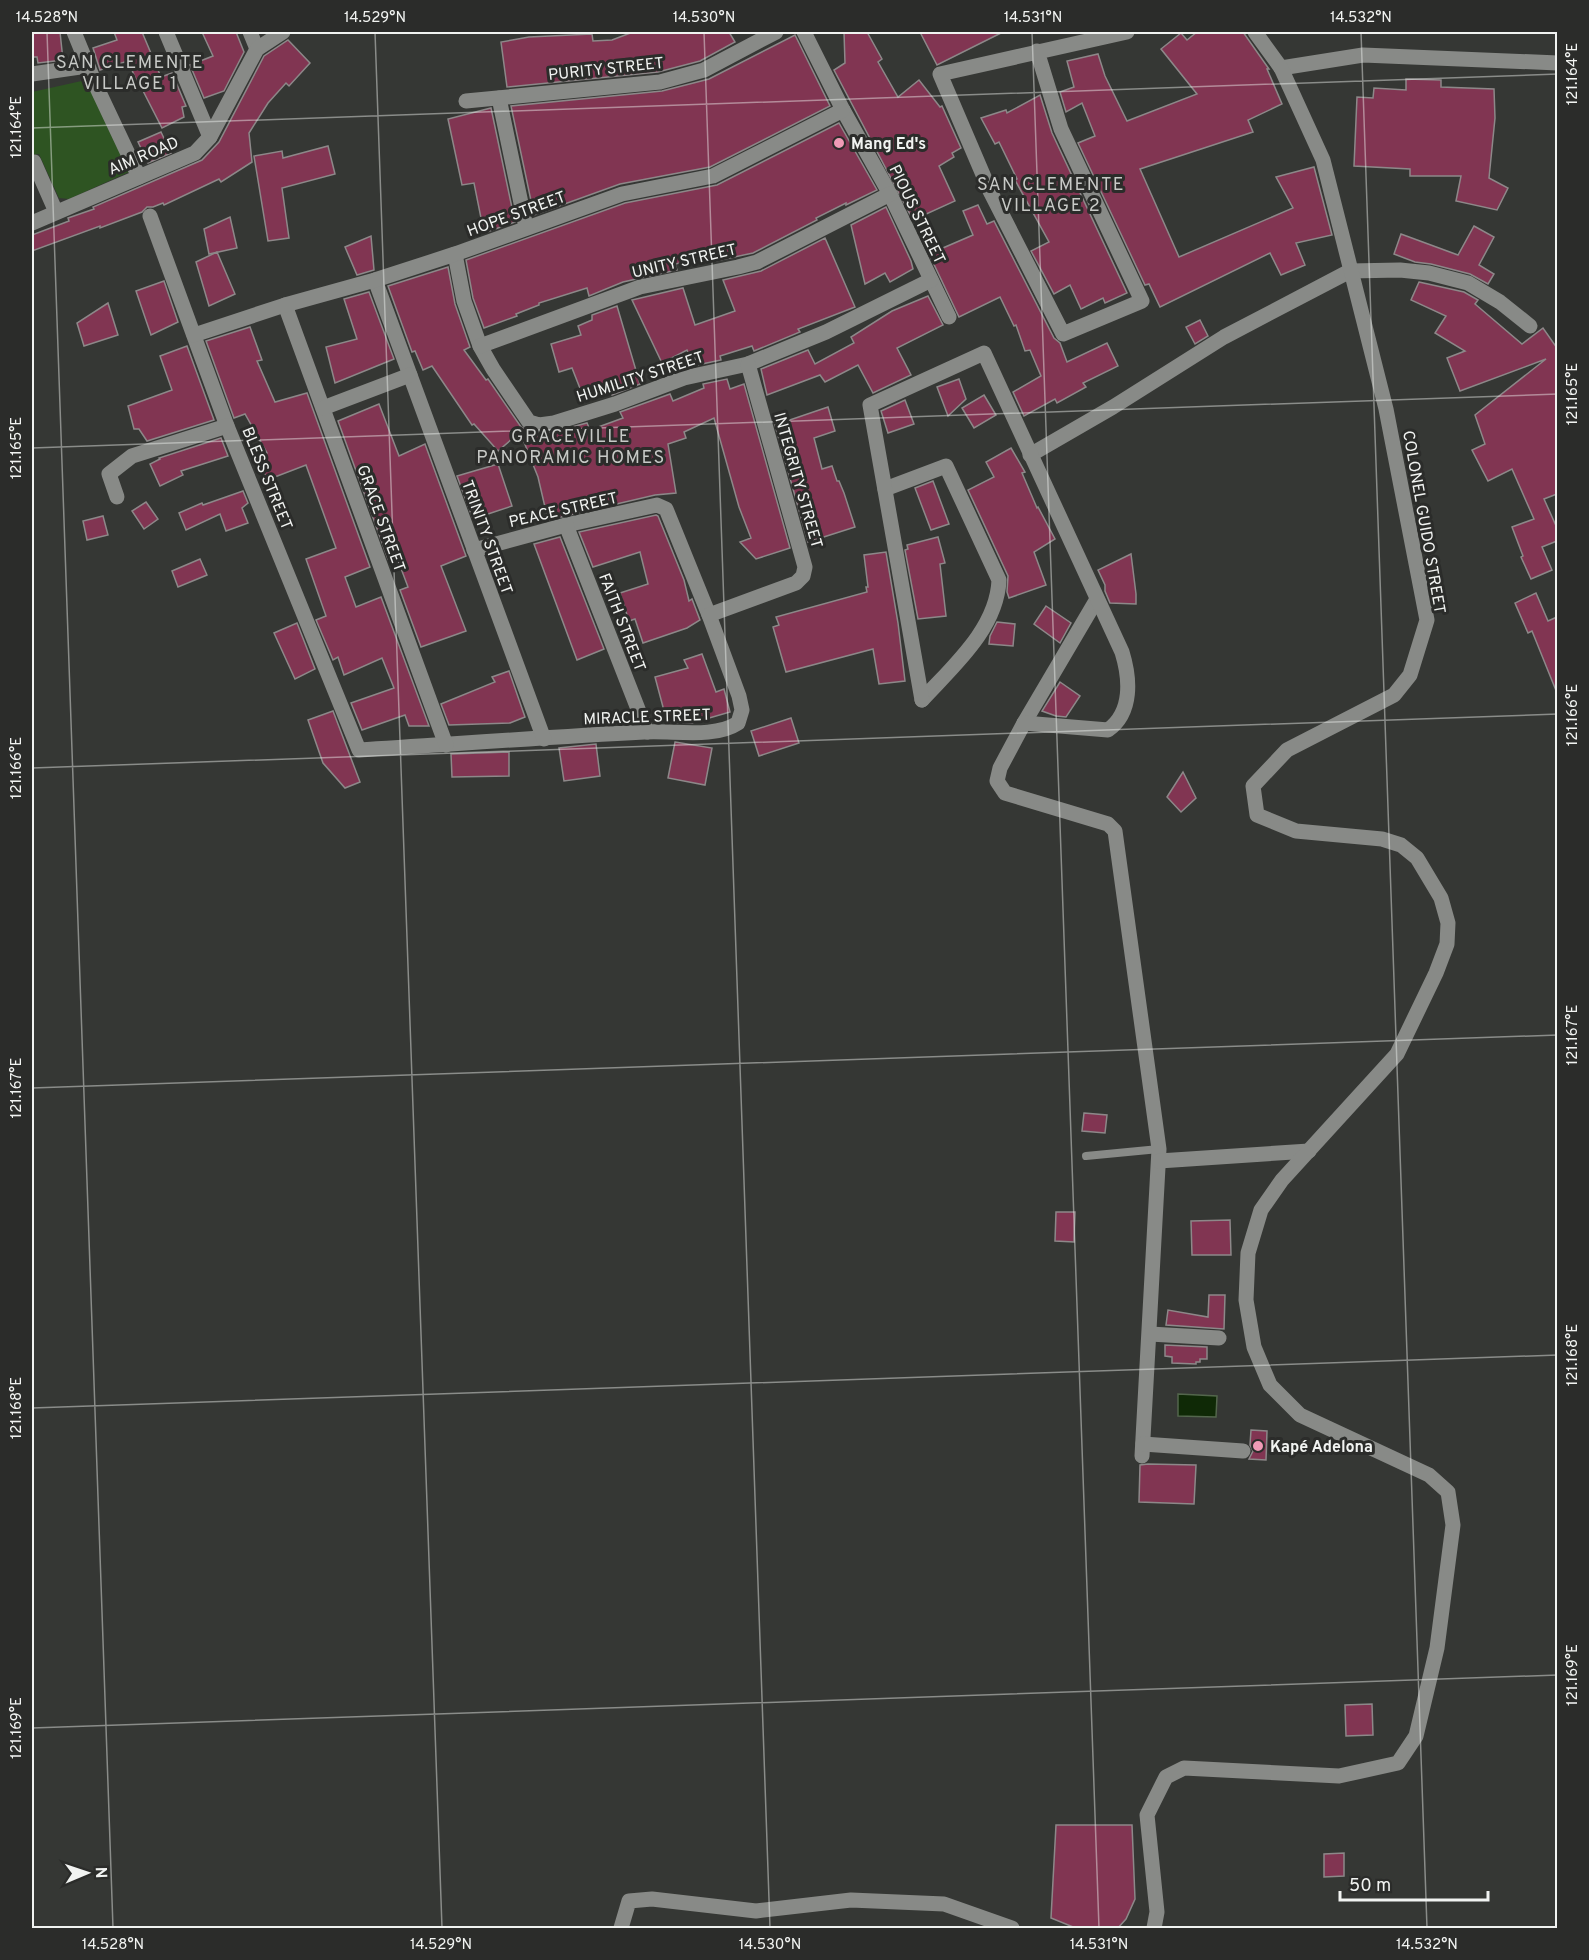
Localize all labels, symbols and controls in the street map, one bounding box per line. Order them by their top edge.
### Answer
text: 14.528°N [16,9,78,28]
text: 14.529°N [344,9,406,28]
text: 14.530°N [673,9,735,28]
text: 14.531°N [1004,9,1062,28]
text: 14.532°N [1330,9,1392,28]
text: 121.164°E [1564,43,1583,105]
district label: SAN CLEMENTE VILLAGE 1 [56,52,204,96]
street label: PURITY STREET [547,54,665,86]
text: 121.164°E [8,96,27,158]
street label: AIM ROAD [105,133,182,181]
place label: Mang Ed's [851,135,926,155]
marker: Mang Ed's [832,136,846,150]
street label: PIOUS STREET [884,162,949,268]
district label: SAN CLEMENTE VILLAGE 2 [977,174,1125,218]
street label: HOPE STREET [465,188,569,242]
street label: UNITY STREET [630,240,739,284]
street label: HUMILITY STREET [574,348,707,408]
text: 121.165°E [1564,363,1583,425]
street label: INTEGRITY STREET [768,410,826,551]
text: 121.165°E [8,417,27,479]
street label: BLESS STREET [236,424,296,533]
district label: GRACEVILLE PANORAMIC HOMES [476,426,666,470]
street label: COLONEL GUIDO STREET [1397,429,1449,616]
street label: GRACE STREET [351,462,409,575]
street label: TRINITY STREET [456,478,516,598]
street label: PEACE STREET [507,489,620,533]
street label: FAITH STREET [593,571,649,675]
text: 121.166°E [1564,684,1583,746]
street label: MIRACLE STREET [583,706,711,730]
text: 121.166°E [8,737,27,799]
text: 121.167°E [1564,1005,1583,1065]
text: 121.167°E [8,1058,27,1118]
text: 121.168°E [1564,1324,1583,1386]
text: 121.168°E [8,1377,27,1439]
place label: Kapé Adelona [1270,1438,1373,1458]
marker: Kapé Adelona [1251,1439,1265,1453]
text: 121.169°E [1564,1644,1583,1706]
text: 121.169°E [8,1697,27,1759]
north arrow [57,1843,117,1903]
scale bar [1340,1864,1488,1902]
text: N [90,1866,110,1879]
text: 50 m [1349,1875,1391,1898]
text: 14.528°N [82,1936,144,1955]
text: 14.529°N [410,1936,472,1955]
text: 14.530°N [739,1936,801,1955]
text: 14.531°N [1070,1936,1128,1955]
text: 14.532°N [1396,1936,1458,1955]

